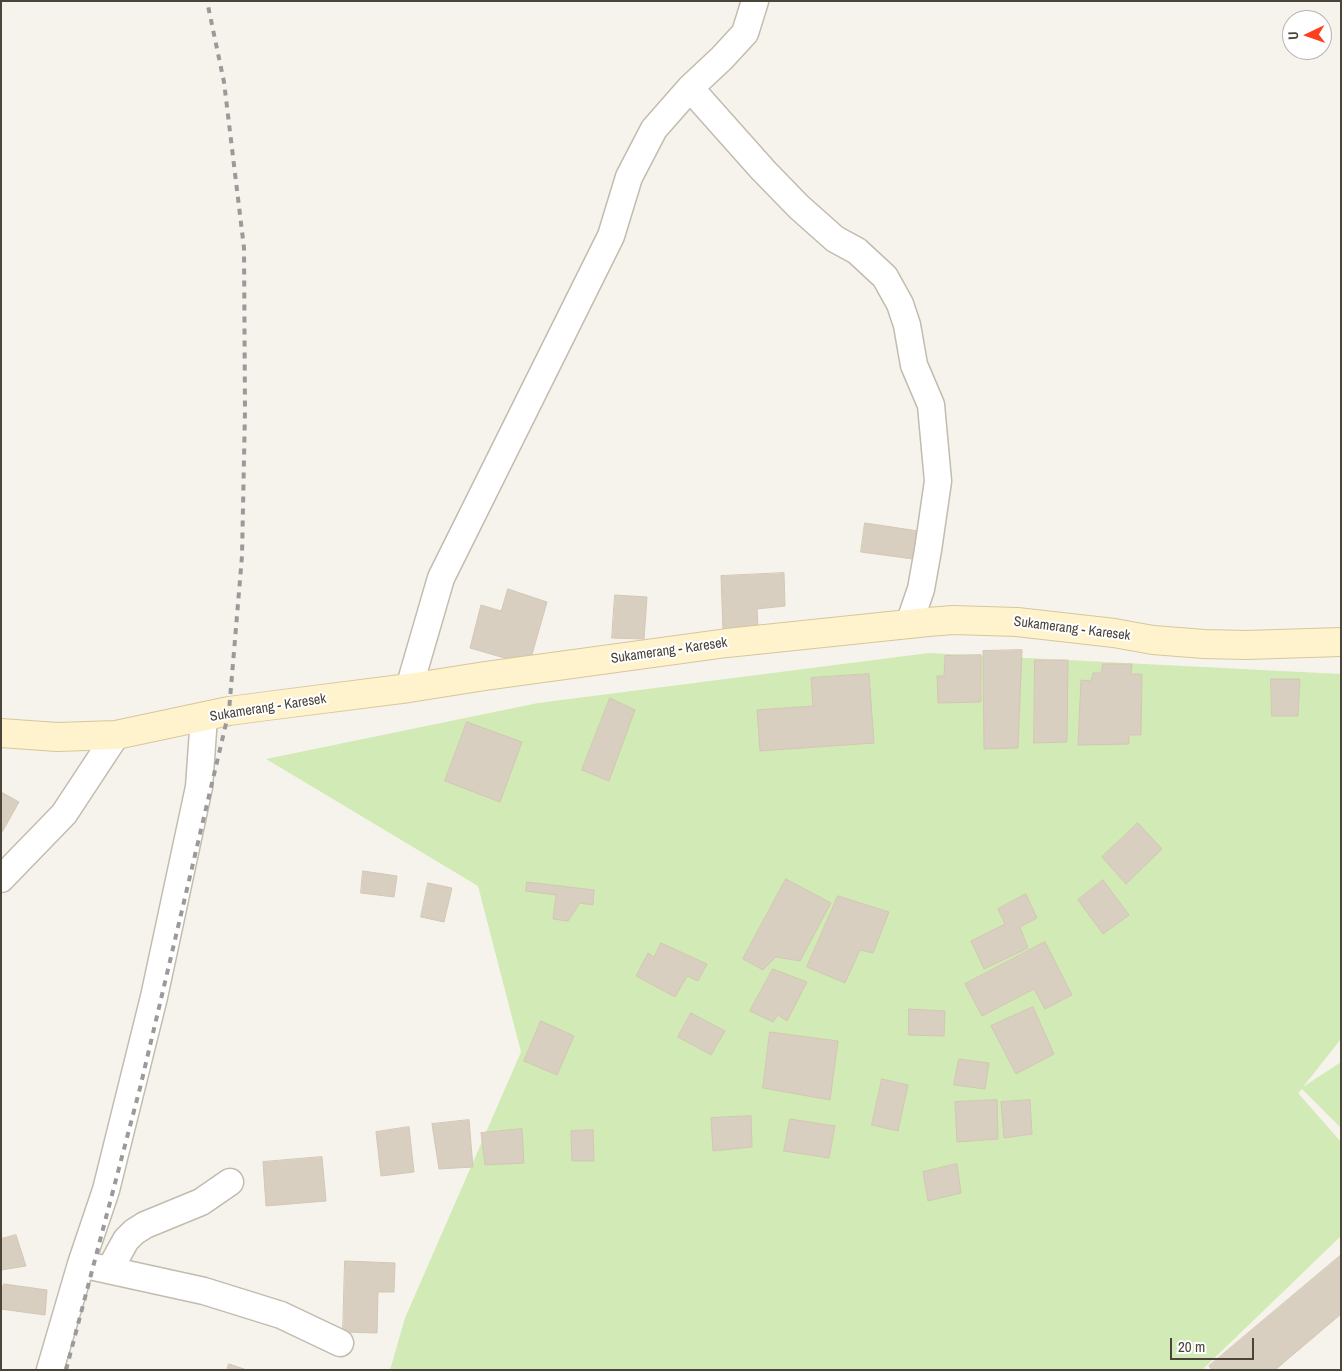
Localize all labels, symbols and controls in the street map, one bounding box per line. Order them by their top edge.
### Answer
north arrow [1282,10,1332,60]
text: U [1284,31,1302,40]
street label: Sukamerang - Karesek [1013,614,1131,644]
street label: Sukamerang - Karesek [610,635,728,667]
street label: Sukamerang - Karesek [209,691,327,725]
scale bar [1172,1328,1256,1360]
text: 20 m [1178,1336,1205,1357]

